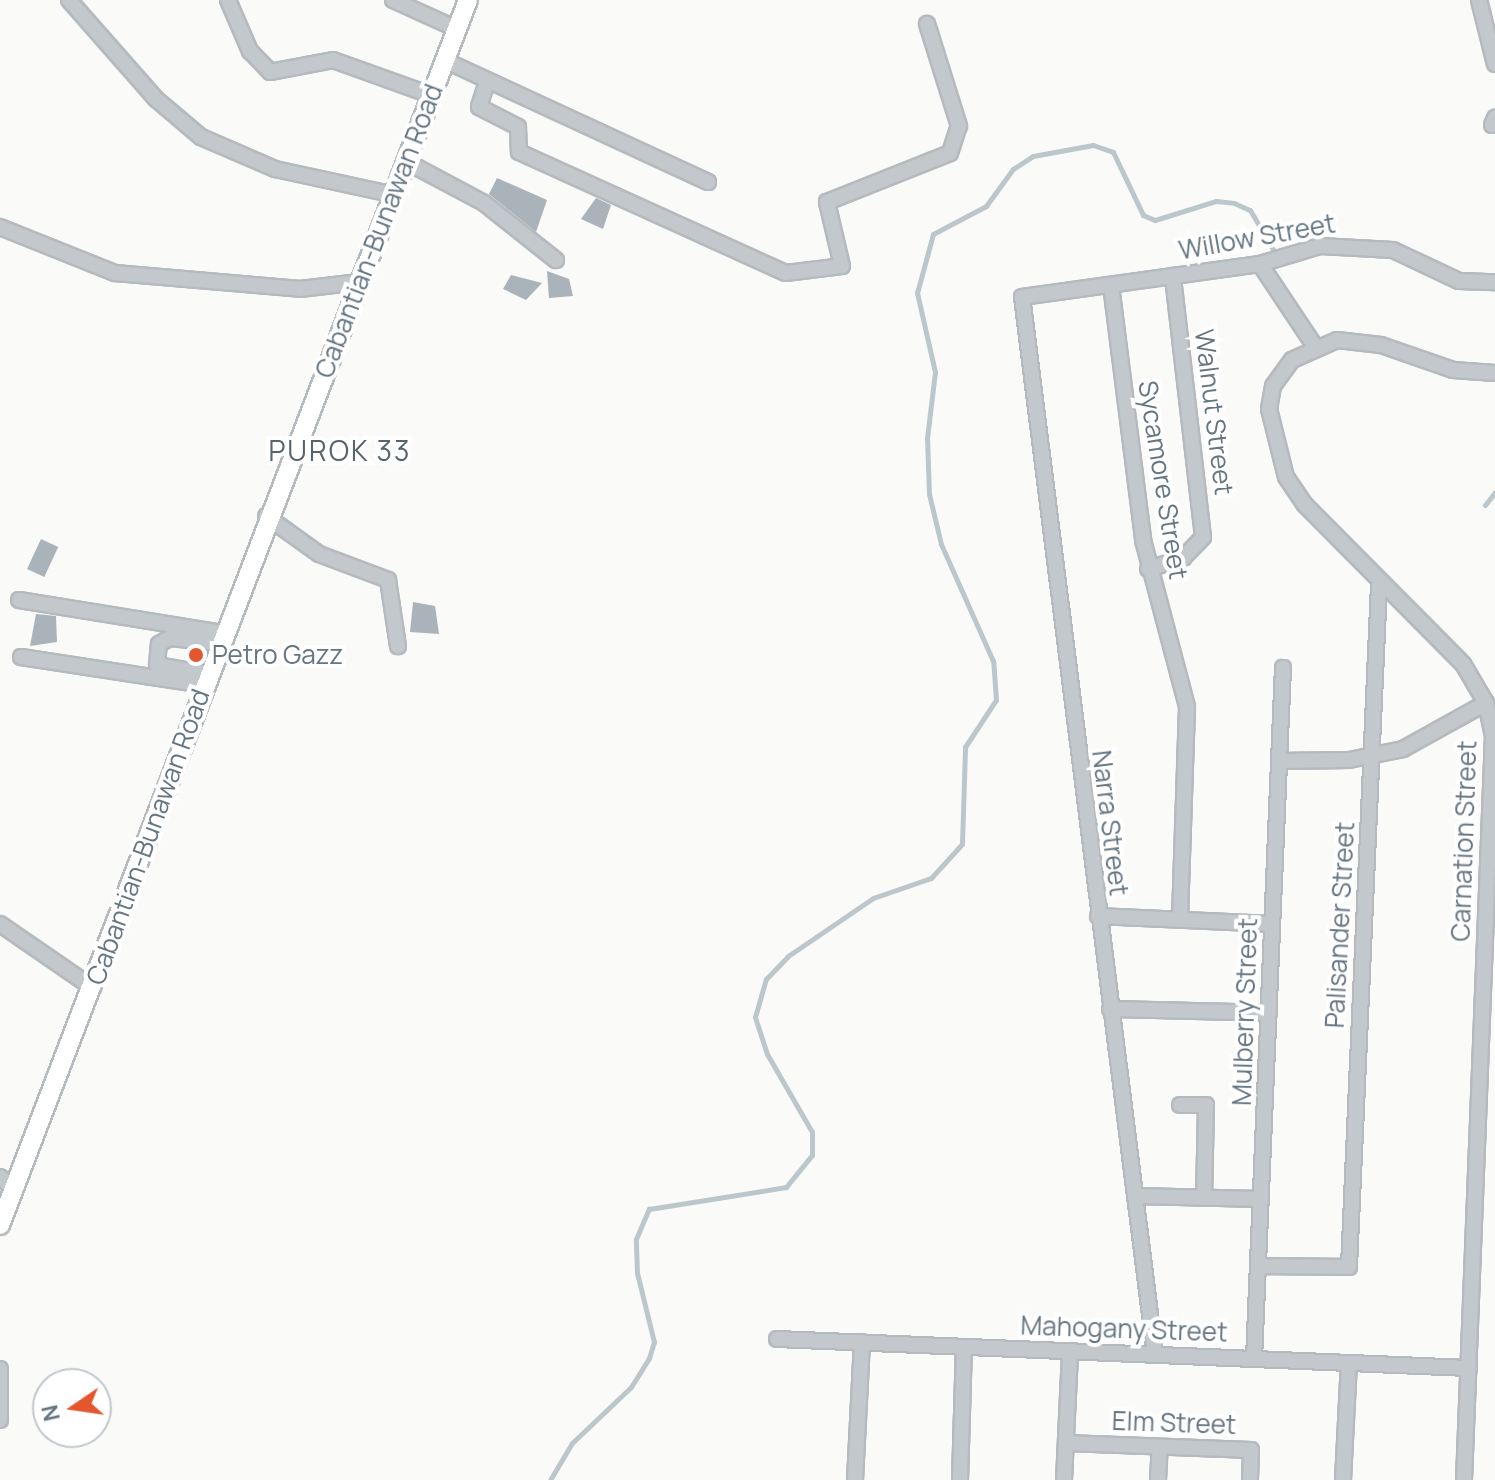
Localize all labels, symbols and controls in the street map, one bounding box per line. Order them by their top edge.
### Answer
street label: Cabantian-Bunawan Road [308,80,450,382]
street label: Willow Street [1176,208,1338,266]
street label: Walnut Street [1188,327,1240,497]
street label: Sycamore Street [1132,378,1194,582]
district label: PUROK 33 [268,433,412,467]
place label: Petro Gazz [212,639,343,671]
marker: Petro Gazz [187,646,205,664]
street label: Cabantian-Bunawan Road [80,685,216,989]
street label: Carnation Street [1445,740,1483,942]
street label: Narra Street [1086,748,1134,898]
street label: Palisander Street [1319,821,1361,1029]
street label: Mulberry Street [1226,918,1264,1106]
street label: Mahogany Street [1020,1310,1228,1348]
north arrow [32,1368,112,1448]
text: N [34,1402,67,1424]
street label: Elm Street [1111,1405,1237,1441]

